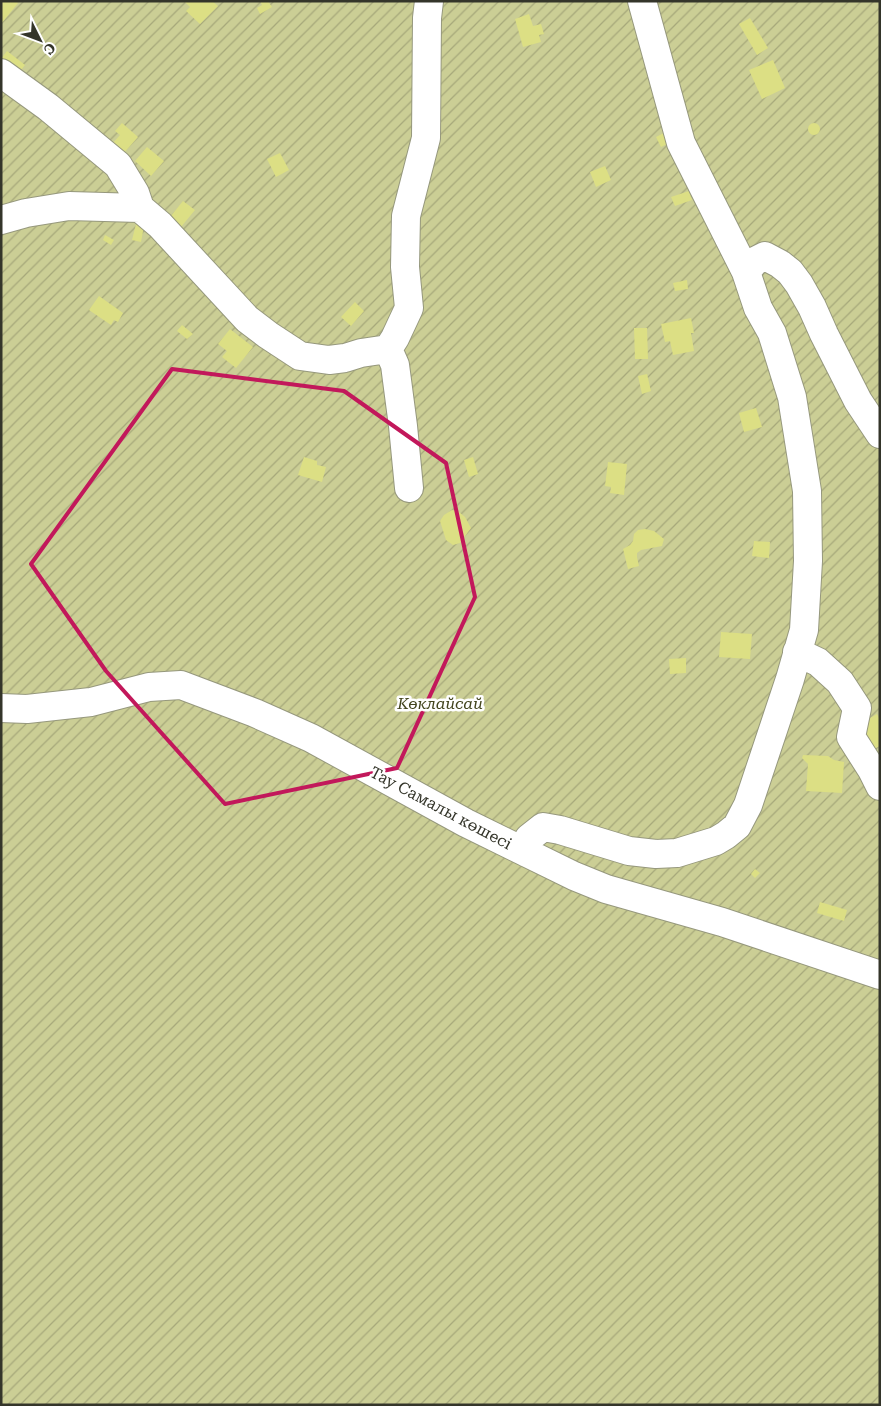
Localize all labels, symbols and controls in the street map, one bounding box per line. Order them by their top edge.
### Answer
north arrow [15,15,65,65]
text: С [40,40,59,58]
park label: Көклайсай [396,694,483,713]
street label: Тау Самалы көшесі [367,763,515,853]

